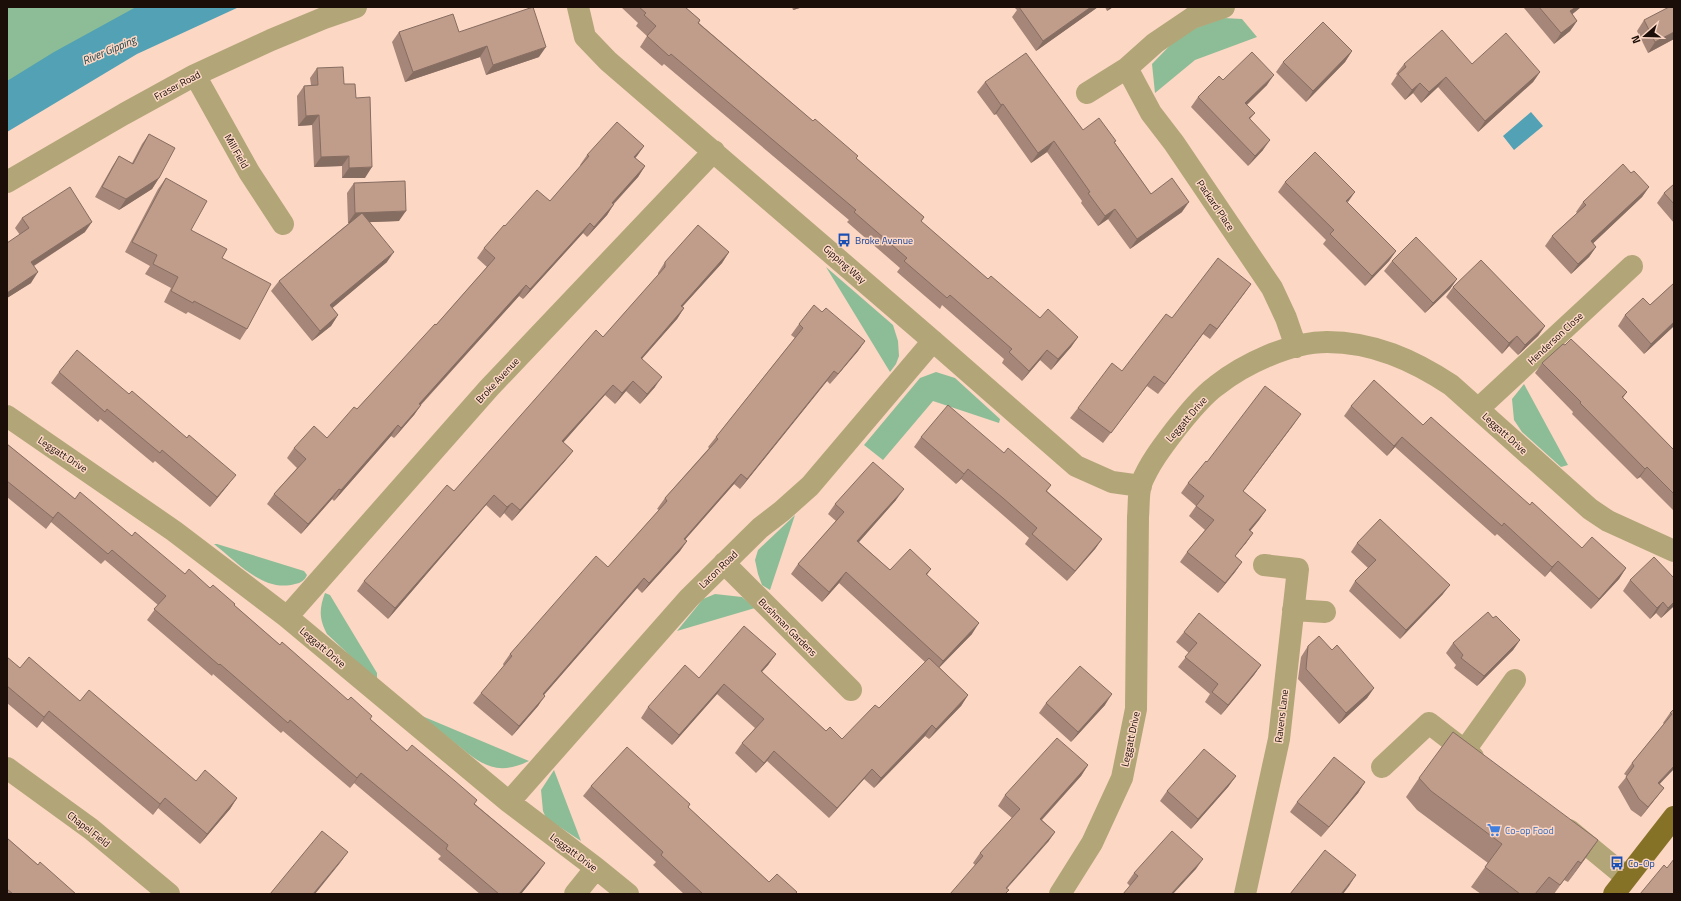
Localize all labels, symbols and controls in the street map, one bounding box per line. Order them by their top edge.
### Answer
north arrow [1625,16,1665,56]
water label: River Gipping [80,31,140,68]
text: N [1627,33,1644,46]
street label: Fraser Road [151,67,203,104]
street label: Mill Field [221,131,252,171]
street label: Packard Place [1193,177,1238,234]
bus stop icon: Broke Avenue [836,232,852,248]
place label: Broke Avenue [855,233,913,248]
street label: Gipping Way [820,242,869,287]
street label: Henderson Close [1524,309,1586,368]
street label: Broke Avenue [472,354,523,407]
street label: Leggatt Drive [1162,393,1210,445]
street label: Leggatt Drive [1479,409,1531,458]
street label: Leggatt Drive [35,433,90,476]
street label: Lacon Road [696,547,741,592]
street label: Bushman Gardens [755,595,821,660]
street label: Leggatt Drive [296,624,349,671]
street label: Ravens Lane [1271,689,1292,743]
street label: Leggatt Drive [1117,710,1144,768]
street label: Chapel Field [64,808,113,851]
supermarket icon: Co-op Food [1486,822,1502,838]
place label: Co-op Food [1505,823,1554,838]
street label: Leggatt Drive [547,830,601,875]
bus stop icon: Co-Op [1609,855,1625,871]
place label: Co-Op [1628,856,1655,871]

